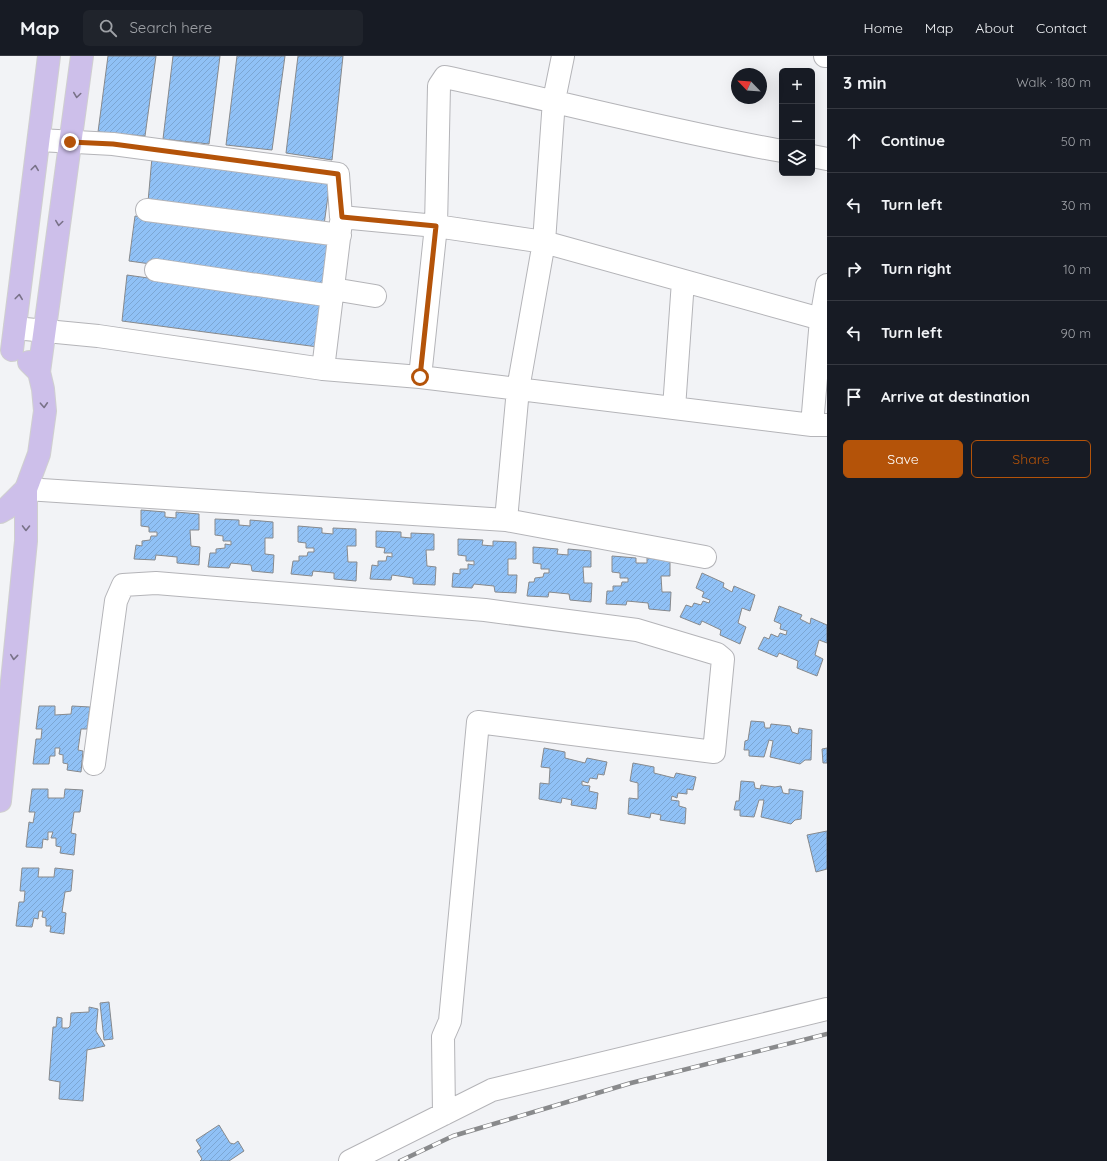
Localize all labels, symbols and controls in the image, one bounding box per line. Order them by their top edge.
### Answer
search box [83,10,363,46]
text: Map [20,16,59,40]
icon: search [97,17,119,39]
text: Search here [129,18,212,37]
text: Home [864,19,903,37]
text: Map [925,19,953,37]
text: About [975,19,1014,37]
text: Contact [1036,19,1087,37]
north arrow [731,68,767,104]
map controls [779,68,815,176]
button: + [779,68,815,104]
text: 3 min [843,72,887,93]
text: Walk · 180 m [1016,74,1091,90]
one-way arrow [73,92,82,98]
button: − [779,104,815,140]
icon: ahead [843,130,865,152]
text: Continue [881,131,945,150]
route end [61,133,79,151]
text: 50 m [1061,133,1091,149]
button: layers [779,140,815,176]
one-way arrow [30,165,39,171]
icon: left [843,194,865,216]
text: Turn left [881,195,943,214]
text: 30 m [1061,197,1091,213]
one-way arrow [55,220,64,226]
icon: right [843,258,865,280]
text: Turn right [881,259,952,278]
text: 10 m [1063,261,1091,277]
one-way arrow [14,294,23,300]
icon: left [843,322,865,344]
text: Turn left [881,323,943,342]
text: 90 m [1061,325,1091,341]
route start [411,368,429,386]
icon: arrive [843,386,865,408]
text: Arrive at destination [881,387,1030,406]
one-way arrow [40,402,49,408]
button: Save [843,440,963,478]
button: Share [971,440,1091,478]
one-way arrow [22,525,30,531]
one-way arrow [10,654,19,660]

